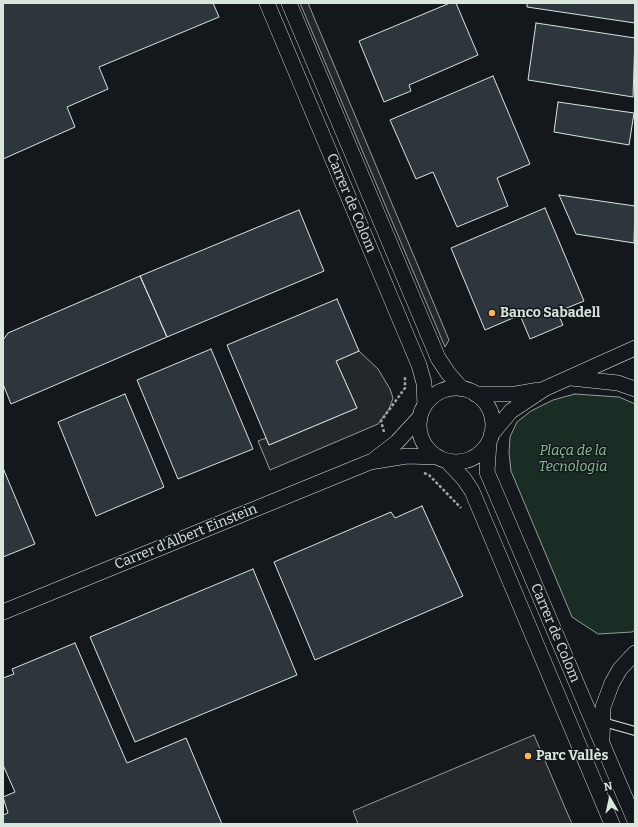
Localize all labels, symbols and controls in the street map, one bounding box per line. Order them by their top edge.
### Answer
street label: Carrer de Colom [323,151,379,255]
place label: Banco Sabadell [500,305,600,321]
marker: Banco Sabadell [487,308,497,318]
park label: Plaça de la Tecnologia [539,443,607,476]
street label: Carrer d'Albert Einstein [112,501,260,573]
street label: Carrer de Colom [527,581,583,685]
place label: Parc Vallès [536,748,608,764]
marker: Parc Vallès [523,751,533,761]
north arrow [590,779,630,819]
text: N [603,780,613,794]

